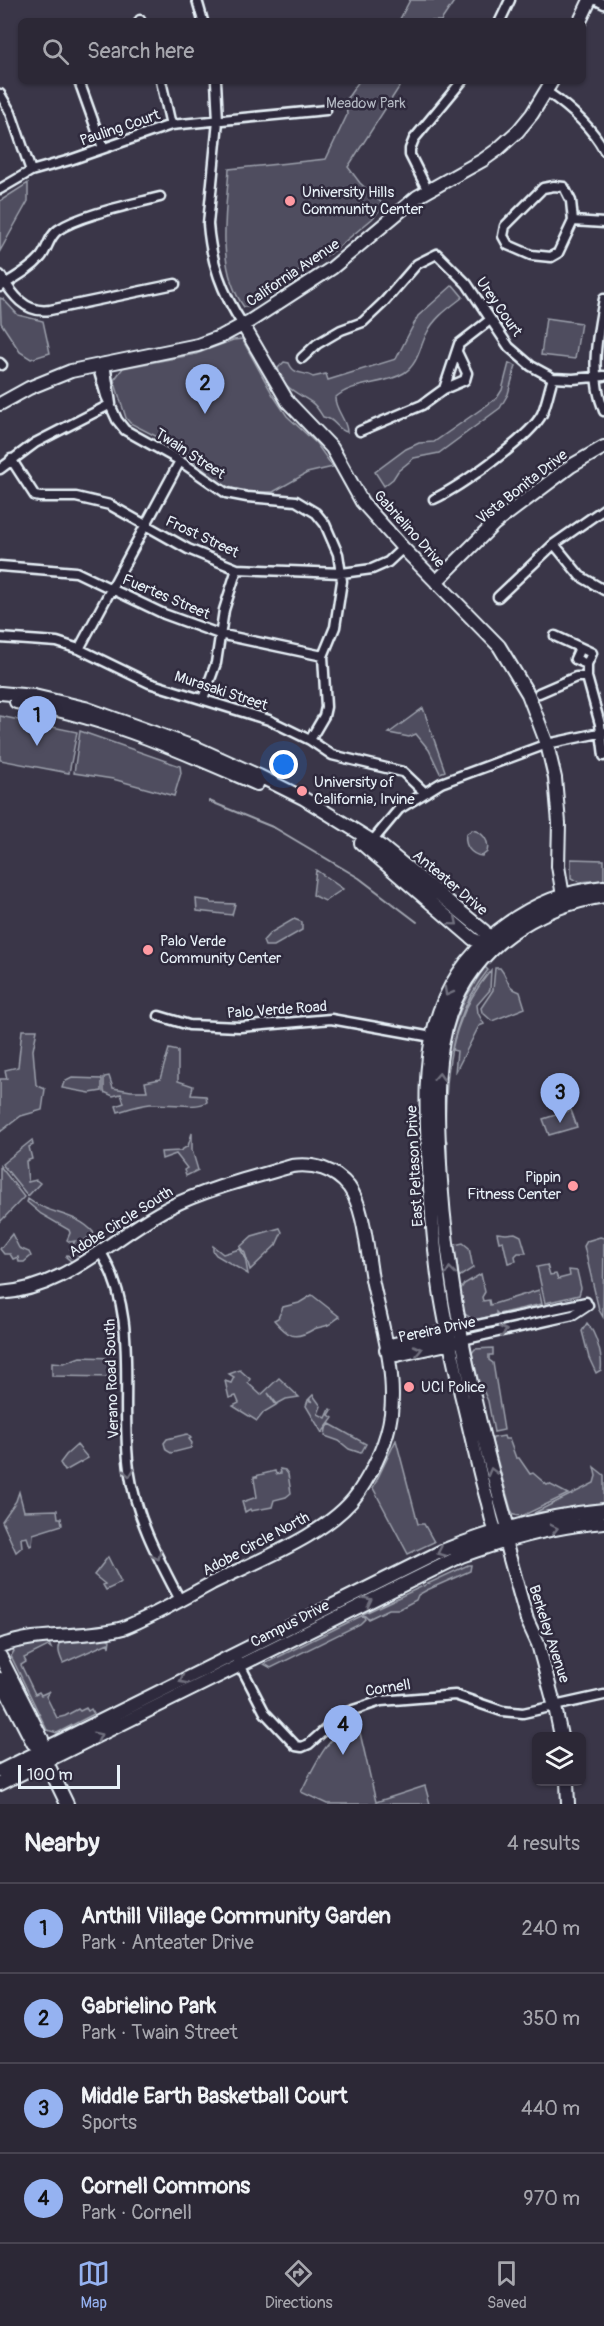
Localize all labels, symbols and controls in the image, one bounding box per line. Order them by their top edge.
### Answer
search box [18,18,586,84]
icon: search [39,35,72,68]
text: Search here [87,37,194,65]
park label: Meadow Park [326,94,407,113]
street label: Pauling Court [77,105,163,151]
place label: University Hills Community Center [302,183,424,219]
marker: University Hills Community Center [283,194,297,208]
street label: California Avenue [243,234,344,311]
street label: Urey Court [472,274,527,341]
pin: 2 [186,364,224,414]
street label: Twain Street [151,424,229,484]
street label: Vista Bonita Drive [473,445,572,529]
street label: Gabrielino Drive [369,486,449,572]
street label: Frost Street [162,512,243,563]
street label: Fuertes Street [119,570,214,624]
street label: Murasaki Street [172,667,271,715]
pin: 1 [18,696,57,746]
your location [269,750,298,779]
place label: University of California, Irvine [314,773,415,809]
marker: University of California, Irvine [295,784,309,798]
street label: Anteater Drive [409,846,492,920]
one-way arrow [447,915,458,926]
place label: Palo Verde Community Center [160,932,282,968]
marker: Palo Verde Community Center [141,943,155,957]
one-way arrow [444,986,455,996]
street label: Palo Verde Road [226,997,328,1023]
one-way arrow [432,1072,445,1081]
pin: 3 [540,1074,580,1123]
street label: East Peltason Drive [402,1104,428,1227]
place label: Pippin Fitness Center [467,1168,562,1204]
marker: Pippin Fitness Center [566,1179,580,1193]
street label: Adobe Circle South [65,1182,177,1262]
one-way arrow [445,1266,457,1276]
street label: Pereira Drive [397,1312,478,1347]
street label: Verano Road South [100,1319,124,1439]
one-way arrow [498,1325,508,1338]
one-way arrow [412,1345,422,1358]
place label: UCI Police [421,1378,486,1397]
marker: UCI Police [402,1380,416,1394]
one-way arrow [487,1467,500,1477]
one-way arrow [123,1468,135,1477]
street label: Adobe Circle North [199,1508,313,1580]
one-way arrow [549,1523,559,1536]
one-way arrow [437,1545,448,1557]
one-way arrow [149,1550,161,1561]
street label: Berkeley Avenue [524,1583,574,1686]
street label: Campus Drive [247,1596,333,1652]
one-way arrow [361,1597,372,1608]
one-way arrow [178,1673,189,1684]
street label: Cornell [364,1675,412,1701]
pin: 4 [324,1706,362,1755]
one-way arrow [92,1732,103,1743]
map controls [532,1732,586,1786]
button: layers [532,1732,586,1786]
scale bar [18,1762,120,1790]
text: 100 m [27,1765,73,1785]
text: Nearby [24,1827,100,1859]
text: 4 results [507,1831,580,1856]
text: Anthill Village Community Garden [81,1902,391,1930]
text: 1 [40,1916,47,1941]
text: 240 m [521,1916,580,1941]
text: Park · Anteater Drive [81,1930,254,1955]
text: Gabrielino Park [81,1992,216,2020]
text: 2 [38,2006,49,2031]
text: 350 m [522,2006,580,2031]
text: Park · Twain Street [81,2020,238,2045]
text: Middle Earth Basketball Court [81,2082,348,2110]
text: 3 [38,2096,49,2121]
text: 440 m [521,2096,580,2121]
text: Sports [81,2110,137,2135]
text: Cornell Commons [81,2172,250,2200]
text: 4 [38,2186,49,2211]
text: 970 m [523,2186,580,2211]
text: Park · Cornell [81,2200,192,2225]
tab: Map [77,2257,110,2313]
tab: Directions [265,2257,333,2313]
tab: Saved [487,2257,527,2313]

